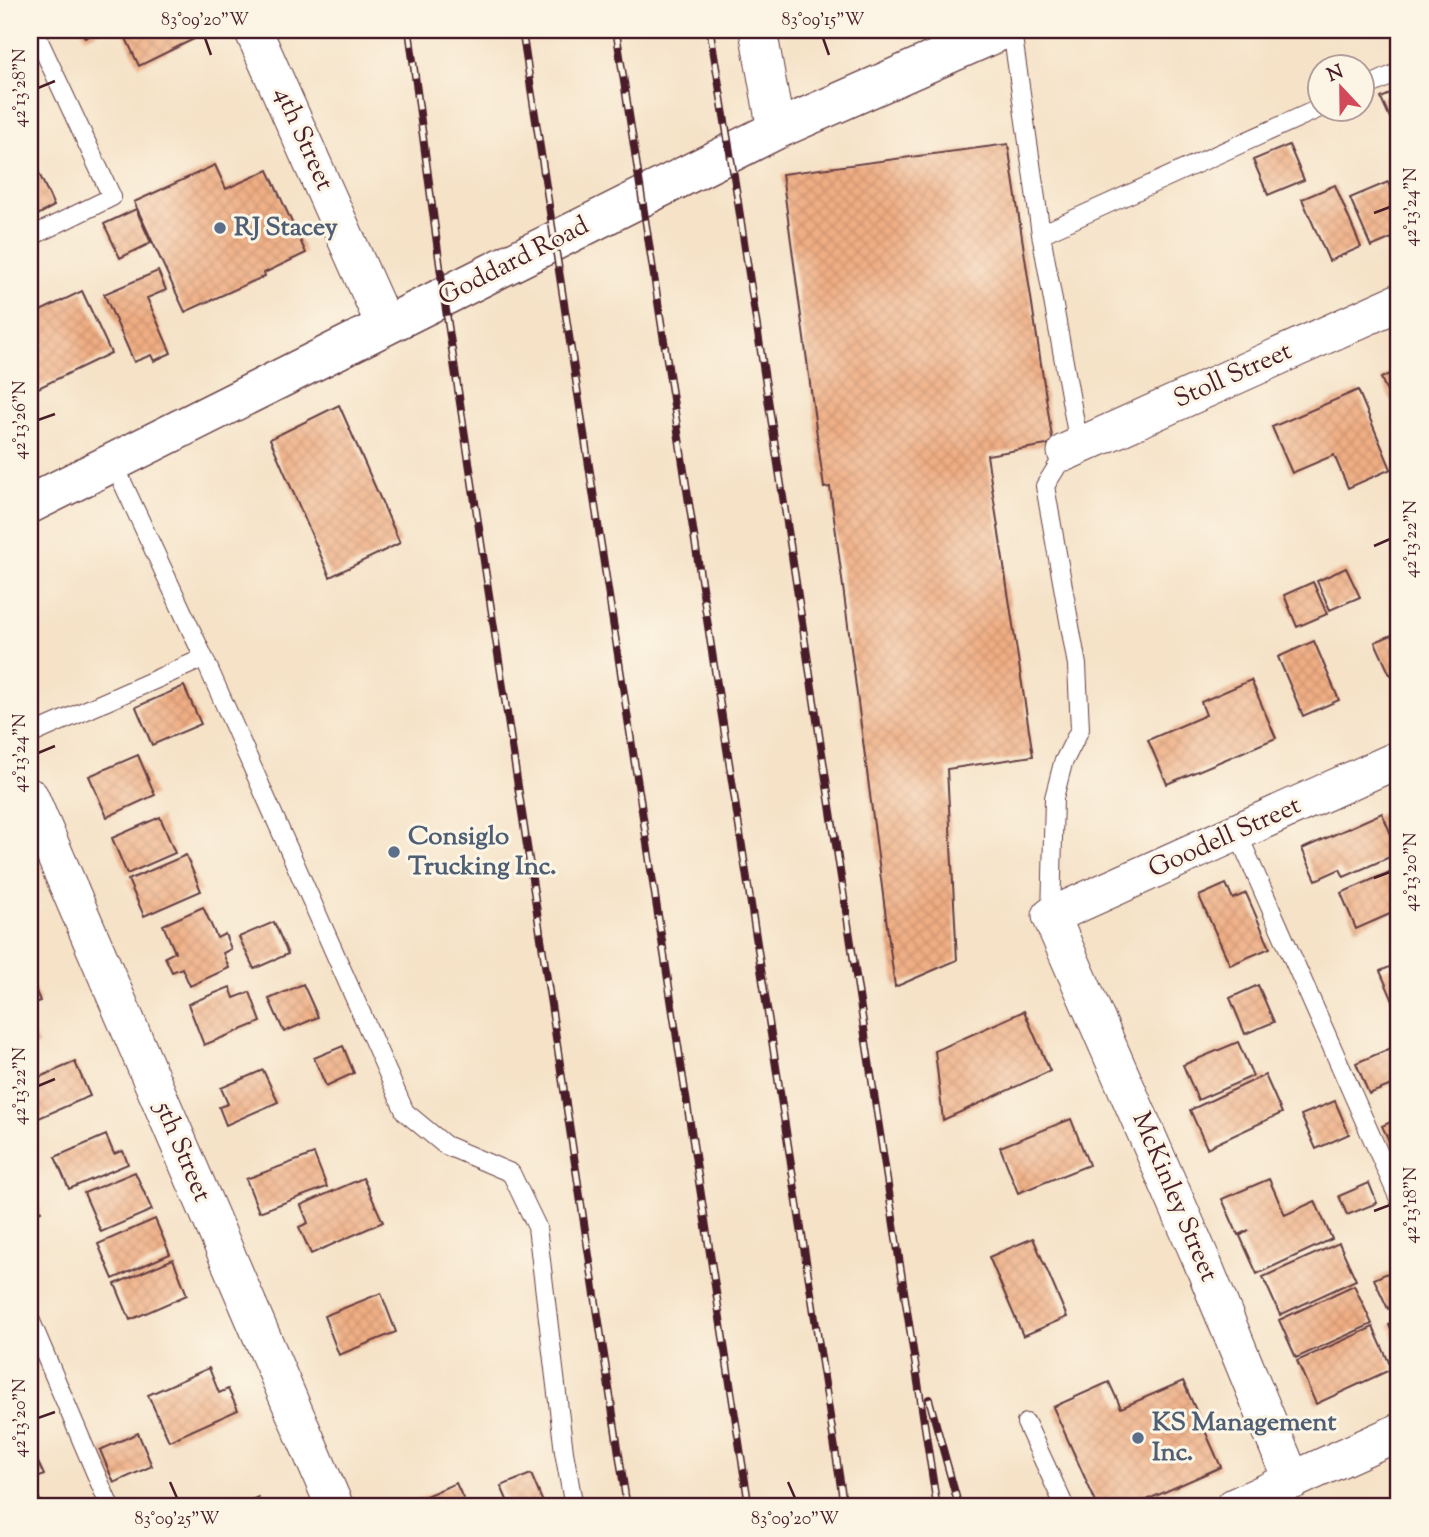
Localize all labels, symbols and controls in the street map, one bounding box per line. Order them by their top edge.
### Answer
text: 83°09'20"W [161,8,249,34]
text: 83°09'15"W [782,8,864,34]
text: 42°13'28"N [8,48,34,128]
north arrow [1306,52,1376,122]
text: N [1323,59,1348,90]
street label: 4th Street [264,81,342,197]
text: 42°13'24"N [1399,167,1425,247]
street label: Goddard Road [432,208,596,316]
place label: RJ Stacey [234,210,338,247]
marker: RJ Stacey [212,220,228,236]
street label: Stoll Street [1168,334,1298,418]
text: 42°13'26"N [8,380,34,460]
text: 42°13'22"N [1399,500,1425,578]
text: 42°13'24"N [8,713,34,793]
street label: Goodell Street [1143,788,1307,888]
place label: Consiglo Trucking Inc. [408,819,556,886]
text: 42°13'20"N [1399,832,1425,912]
marker: Consiglo Trucking Inc. [386,844,402,860]
text: 42°13'22"N [8,1047,34,1125]
street label: 5th Street [144,1094,220,1208]
street label: McKinley Street [1122,1106,1226,1288]
text: 42°13'18"N [1399,1167,1425,1244]
text: 42°13'20"N [8,1378,34,1458]
place label: KS Management Inc. [1152,1405,1336,1472]
marker: KS Management Inc. [1130,1430,1146,1446]
text: 83°09'25"W [134,1507,220,1533]
text: 83°09'20"W [751,1507,839,1533]

